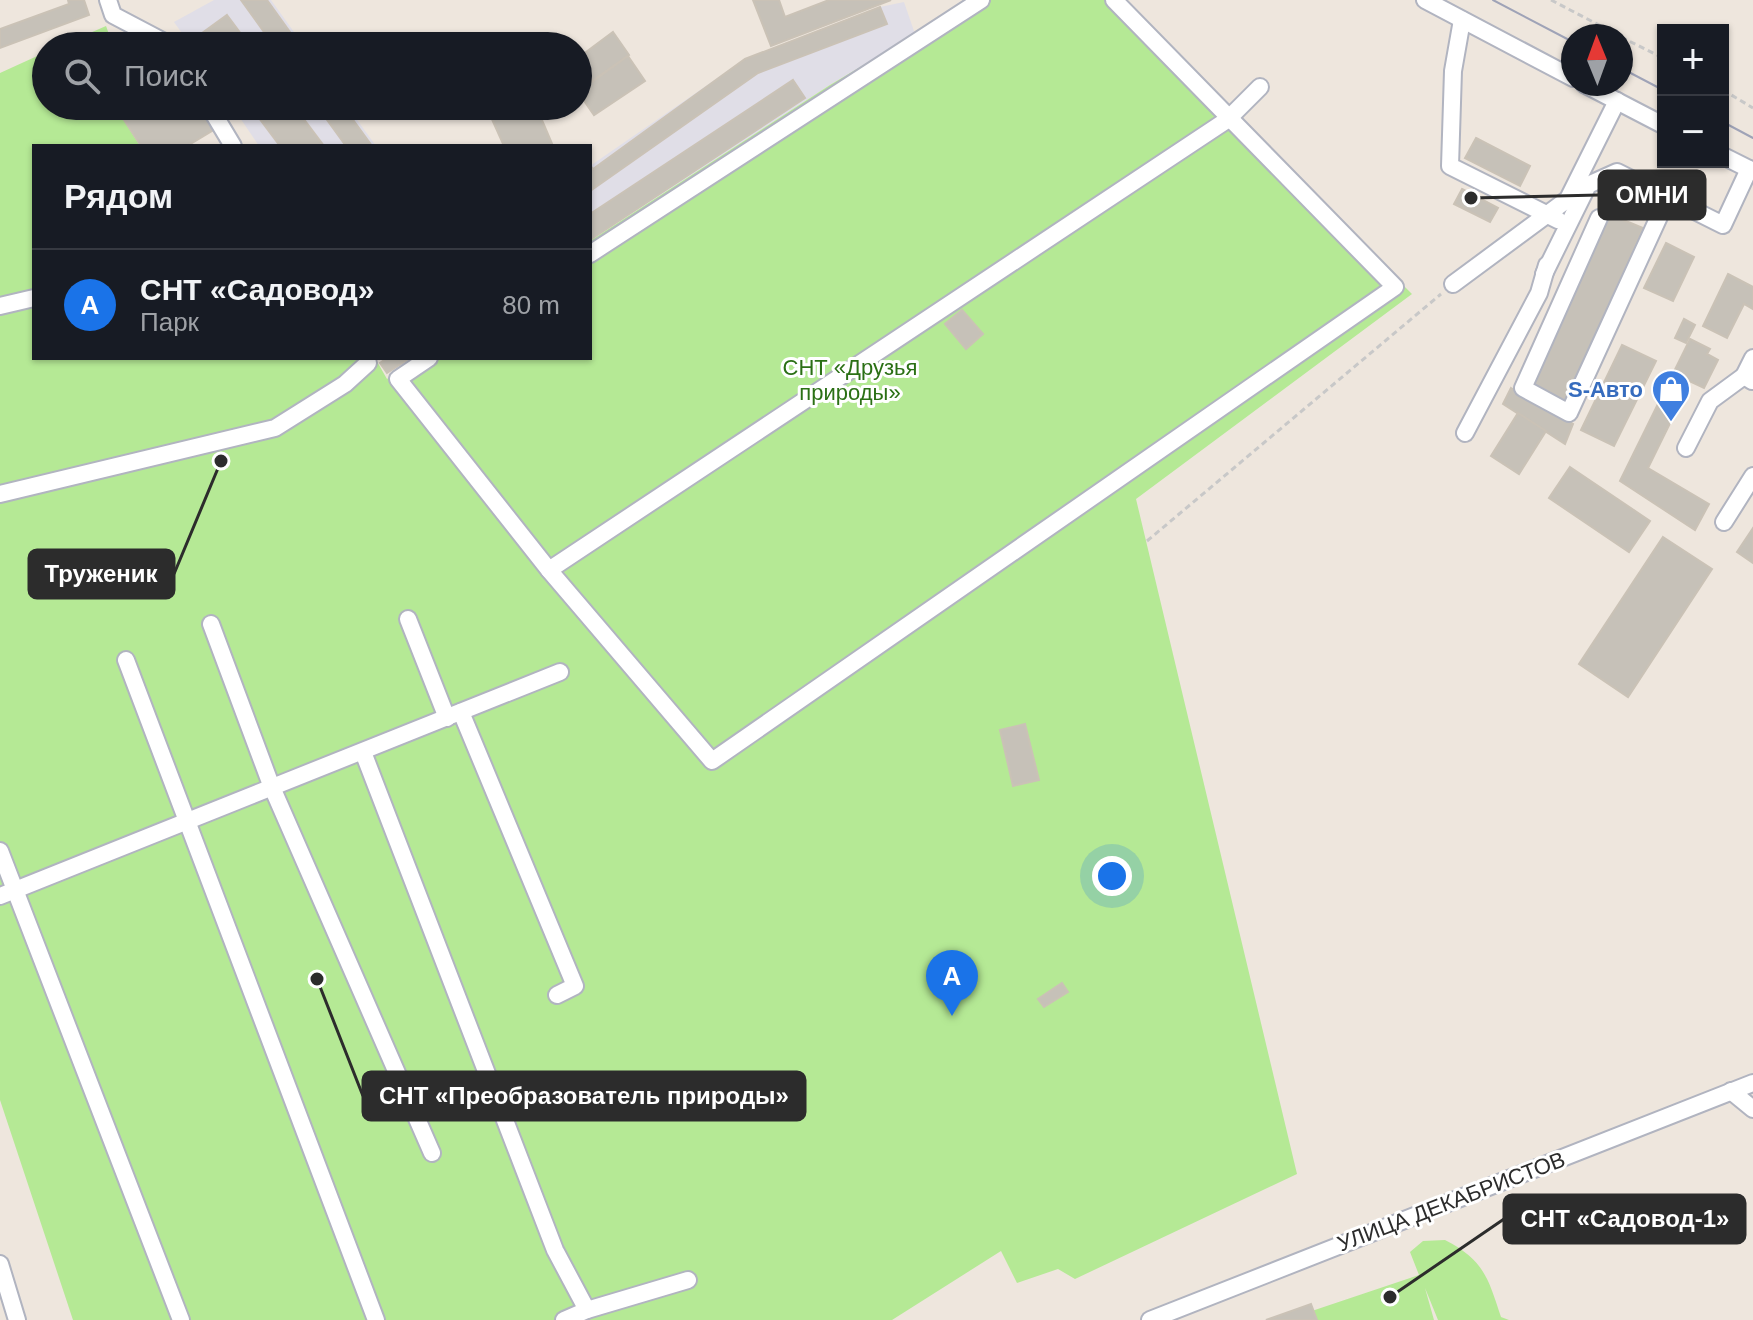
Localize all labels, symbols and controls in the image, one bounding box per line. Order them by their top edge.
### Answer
north arrow [1561,24,1633,96]
map controls [1657,24,1729,168]
button: + [1657,24,1729,96]
search box [32,32,592,120]
icon: search [60,54,104,98]
text: Поиск [124,59,207,92]
button: − [1657,96,1729,168]
callout: ОМНИ [1599,171,1705,219]
text: Рядом [64,177,173,215]
text: ОМНИ [1615,181,1689,208]
text: СНТ «Садовод» [140,273,374,306]
text: A [81,290,99,320]
text: 80 m [502,290,560,320]
text: Парк [140,307,199,337]
park label: СНТ «Друзья природы» [783,355,917,405]
shop icon: S-Авто [1650,368,1692,423]
place label: S-Авто [1568,377,1643,402]
callout: Труженик [29,550,174,598]
text: Труженик [44,560,159,587]
your location [1092,856,1132,896]
pin: A [926,950,978,1016]
callout: СНТ «Преобразователь природы» [363,1072,805,1120]
text: СНТ «Преобразователь природы» [379,1082,789,1109]
street label: УЛИЦА ДЕКАБРИСТОВ [1334,1146,1569,1256]
callout: СНТ «Садовод-1» [1504,1195,1745,1243]
text: СНТ «Садовод-1» [1521,1205,1729,1232]

